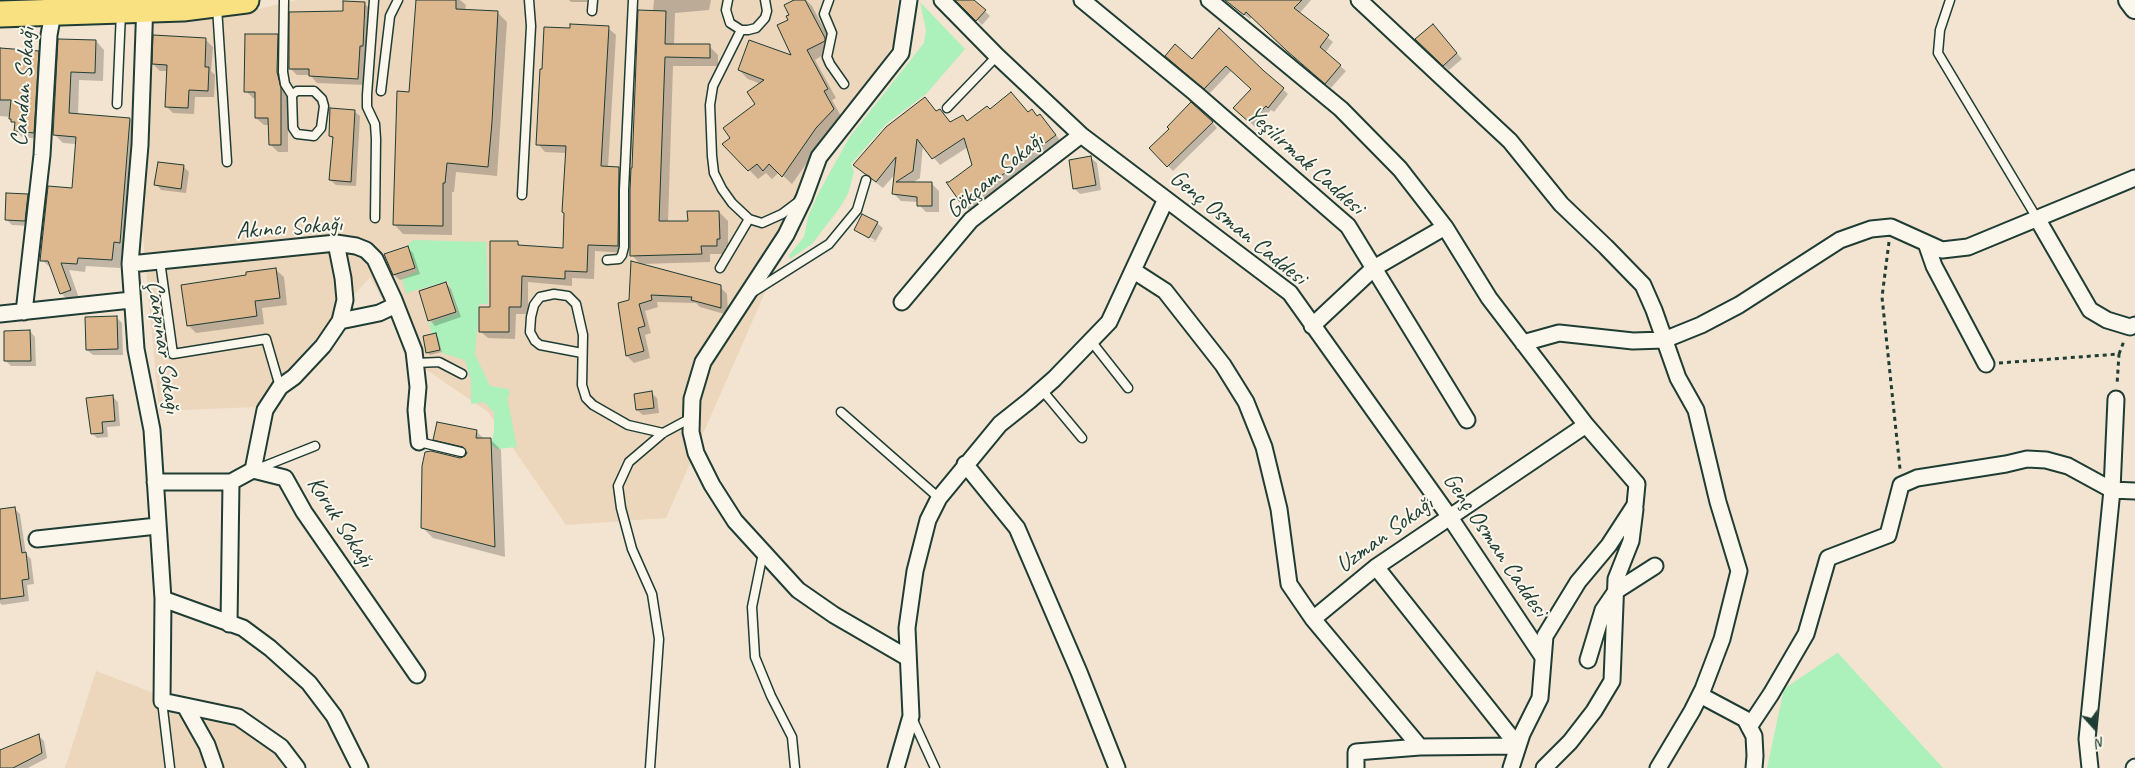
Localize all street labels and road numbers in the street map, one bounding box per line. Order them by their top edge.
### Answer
street label: Candan Sokağı [5,26,43,148]
street label: Yeşilırmak Caddesi [1240,100,1370,222]
street label: Gökçam Sokağı [940,127,1050,225]
street label: Genç Osman Caddesi [1164,164,1312,292]
street label: Akıncı Sokağı [235,210,343,246]
street label: Çanpınar Sokağı [139,279,187,415]
street label: Genç Osman Caddesi [1436,467,1554,623]
street label: Koruk Sokağı [300,471,380,573]
street label: Uzman Sokağı [1331,490,1439,580]

